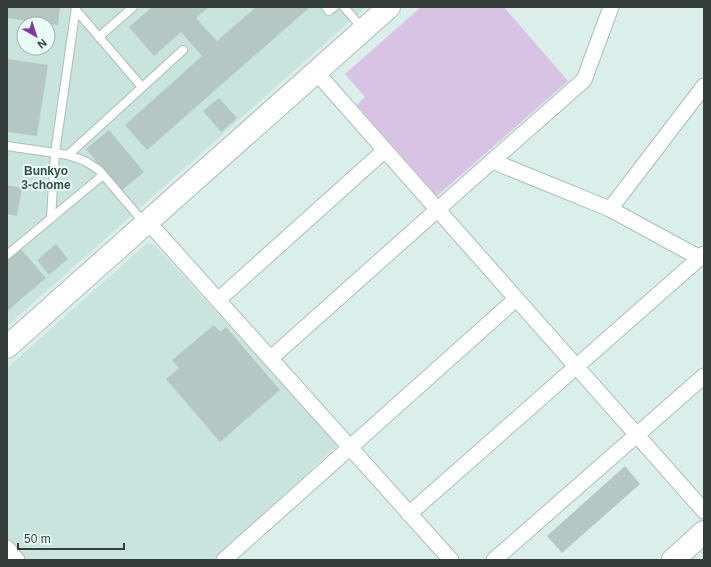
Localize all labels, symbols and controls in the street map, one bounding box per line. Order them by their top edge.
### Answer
north arrow [16,16,56,56]
text: N [35,37,49,51]
district label: Bunkyo 3-chome [21,164,71,192]
scale bar [18,525,124,551]
text: 50 m [24,532,51,546]

